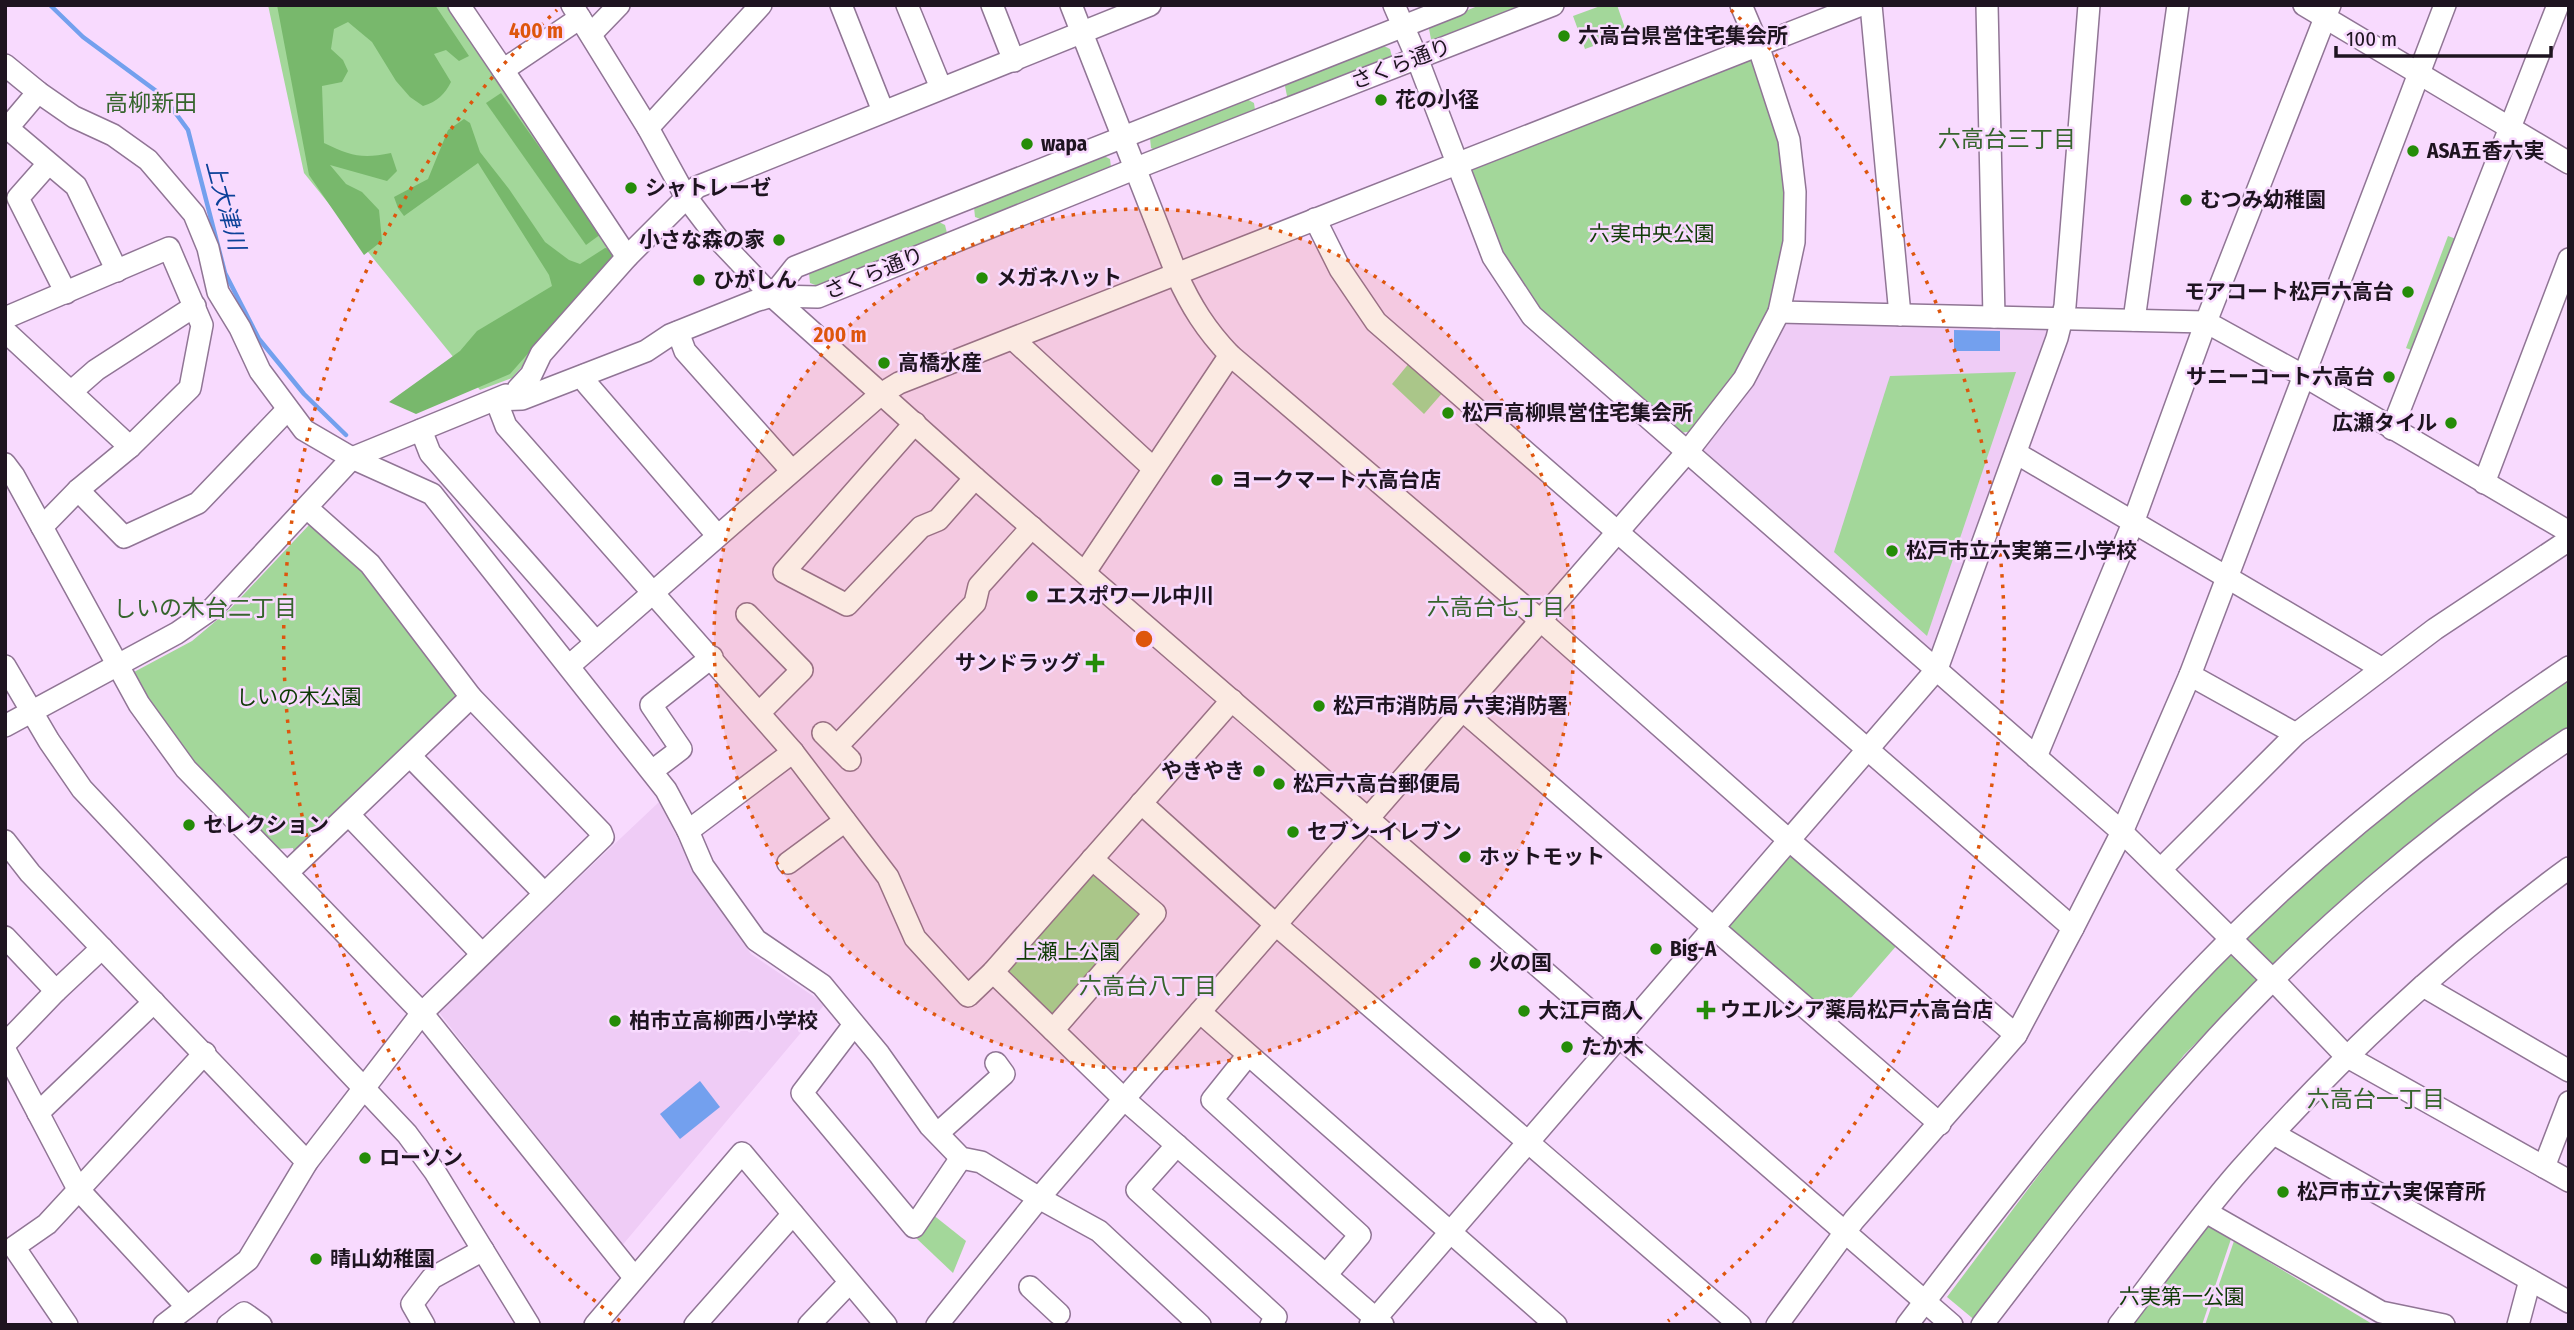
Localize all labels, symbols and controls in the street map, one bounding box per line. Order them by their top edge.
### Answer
scale bar [2336,14,2551,58]
text: 400 m [509,18,563,44]
place label: 六高台県営住宅集会所 [1578,23,1788,49]
text: 100 m [2346,26,2397,52]
marker: 六高台県営住宅集会所 [1556,28,1572,44]
street label: さくら通り [1347,33,1455,95]
place label: 花の小径 [1395,87,1479,113]
district label: 高柳新田 [105,89,197,117]
marker: 花の小径 [1373,92,1389,108]
district label: 六高台三丁目 [1938,125,2076,153]
place label: wapa [1041,131,1087,157]
marker: wapa [1019,136,1035,152]
place label: ASA五香六実 [2426,138,2545,164]
marker: ASA五香六実 [2405,143,2421,159]
water label: 上大津川 [201,157,252,256]
place label: シャトレーゼ [645,175,771,201]
marker: シャトレーゼ [623,180,639,196]
place label: むつみ幼稚園 [2200,187,2326,213]
marker: むつみ幼稚園 [2178,192,2194,208]
park label: 六実中央公園 [1589,221,1715,247]
place label: 小さな森の家 [639,227,765,253]
marker: 小さな森の家 [771,232,787,248]
street label: さくら通り [820,241,928,305]
place label: メガネハット [996,265,1122,291]
place label: ひがしん [713,267,797,293]
marker: メガネハット [974,270,990,286]
marker: ひがしん [691,272,707,288]
place label: モアコート松戸六高台 [2184,279,2394,305]
marker: モアコート松戸六高台 [2400,284,2416,300]
text: 200 m [812,322,867,348]
place label: 高橋水産 [898,350,982,376]
marker: 高橋水産 [876,355,892,371]
place label: サニーコート六高台 [2186,364,2375,390]
marker: サニーコート六高台 [2381,369,2397,385]
place label: 松戸高柳県営住宅集会所 [1462,400,1693,426]
marker: 松戸高柳県営住宅集会所 [1440,405,1456,421]
place label: 広瀬タイル [2332,410,2437,436]
marker: 広瀬タイル [2443,415,2459,431]
place label: ヨークマート六高台店 [1231,467,1441,493]
marker: ヨークマート六高台店 [1209,472,1225,488]
place label: 松戸市立六実第三小学校 [1906,538,2137,564]
marker: 松戸市立六実第三小学校 [1884,543,1900,559]
place label: エスポワール中川 [1046,583,1214,609]
marker: エスポワール中川 [1024,588,1040,604]
district label: 六高台七丁目 [1427,593,1565,621]
district label: しいの木台二丁目 [113,594,297,622]
centre of rings [1132,627,1156,651]
place label: サンドラッグ [955,650,1081,676]
marker: サンドラッグ [1087,655,1103,671]
park label: しいの木公園 [236,684,362,710]
place label: 松戸市消防局 六実消防署 [1333,693,1568,719]
marker: 松戸市消防局 六実消防署 [1311,698,1327,714]
place label: やきやき [1161,758,1245,784]
marker: やきやき [1251,763,1267,779]
place label: 松戸六高台郵便局 [1293,771,1461,797]
marker: 松戸六高台郵便局 [1271,776,1287,792]
place label: セレクション [203,812,329,838]
marker: セレクション [181,817,197,833]
place label: セブン-イレブン [1307,819,1462,845]
marker: セブン-イレブン [1285,824,1301,840]
place label: ホットモット [1479,844,1605,870]
marker: ホットモット [1457,849,1473,865]
place label: Big-A [1670,936,1717,962]
park label: 上瀬上公園 [1016,939,1121,965]
marker: Big-A [1648,941,1664,957]
place label: 火の国 [1489,950,1552,976]
marker: 火の国 [1467,955,1483,971]
district label: 六高台八丁目 [1079,972,1217,1000]
place label: ウエルシア薬局松戸六高台店 [1720,997,1993,1023]
place label: 大江戸商人 [1538,998,1643,1024]
marker: ウエルシア薬局松戸六高台店 [1698,1002,1714,1018]
marker: 大江戸商人 [1516,1003,1532,1019]
place label: 柏市立高柳西小学校 [629,1008,818,1034]
marker: 柏市立高柳西小学校 [607,1013,623,1029]
place label: たか木 [1581,1034,1644,1060]
marker: たか木 [1559,1039,1575,1055]
district label: 六高台一丁目 [2307,1085,2445,1113]
place label: ローソン [379,1145,463,1171]
marker: ローソン [357,1150,373,1166]
place label: 松戸市立六実保育所 [2297,1179,2486,1205]
marker: 松戸市立六実保育所 [2275,1184,2291,1200]
place label: 晴山幼稚園 [330,1246,435,1272]
marker: 晴山幼稚園 [308,1251,324,1267]
park label: 六実第一公園 [2119,1284,2245,1310]

